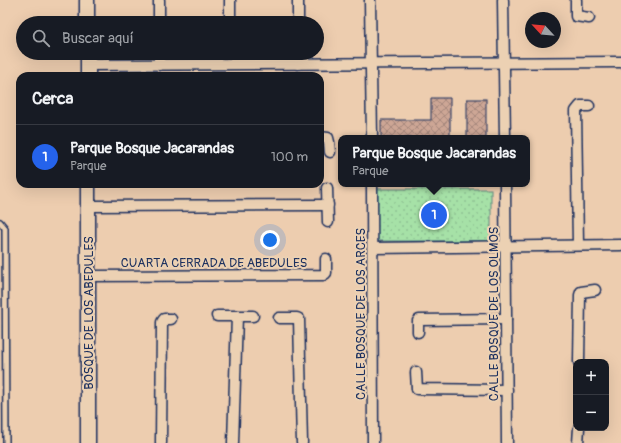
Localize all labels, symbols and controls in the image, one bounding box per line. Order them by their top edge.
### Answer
north arrow [525,12,561,48]
search box [16,16,324,60]
icon: search [30,27,52,49]
text: Buscar aquí [62,29,134,48]
text: Cerca [32,88,73,109]
popup [338,135,530,187]
text: Parque Bosque Jacarandas [70,139,234,158]
text: Parque Bosque Jacarandas [352,144,516,163]
text: 1 [42,149,48,165]
text: 100 m [271,149,308,165]
text: Parque [70,158,106,174]
text: Parque [352,163,388,179]
pin: 1 [421,200,447,230]
street label: CALLE BOSQUE DE LOS OLMOS [486,227,502,401]
street label: CALLE BOSQUE DE LOS ARCES [353,228,369,400]
your location [260,230,280,250]
street label: BOSQUE DE LOS ABEDULES [81,236,97,390]
street label: CUARTA CERRADA DE ABEDULES [121,255,307,271]
map controls [573,359,609,431]
button: + [573,359,609,395]
button: − [573,395,609,431]

